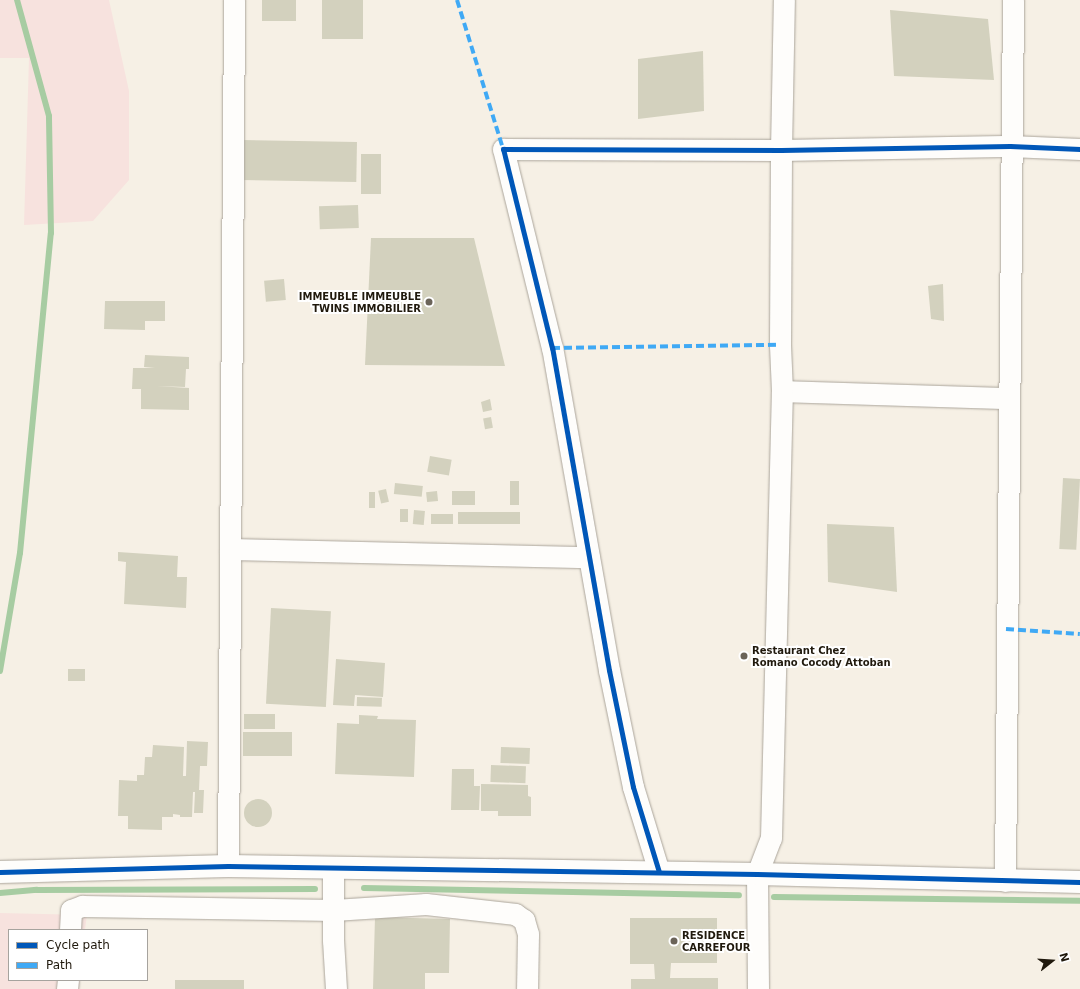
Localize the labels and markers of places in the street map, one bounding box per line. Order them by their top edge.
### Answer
place label: IMMEUBLE IMMEUBLE TWINS IMMOBILIER [299,290,421,314]
marker: IMMEUBLE IMMEUBLE TWINS IMMOBILIER [424,297,434,307]
place label: Restaurant Chez Romano Cocody Attoban [752,644,891,668]
marker: Restaurant Chez Romano Cocody Attoban [739,651,749,661]
place label: RESIDENCE CARREFOUR [682,929,750,952]
marker: RESIDENCE CARREFOUR [669,936,679,946]

